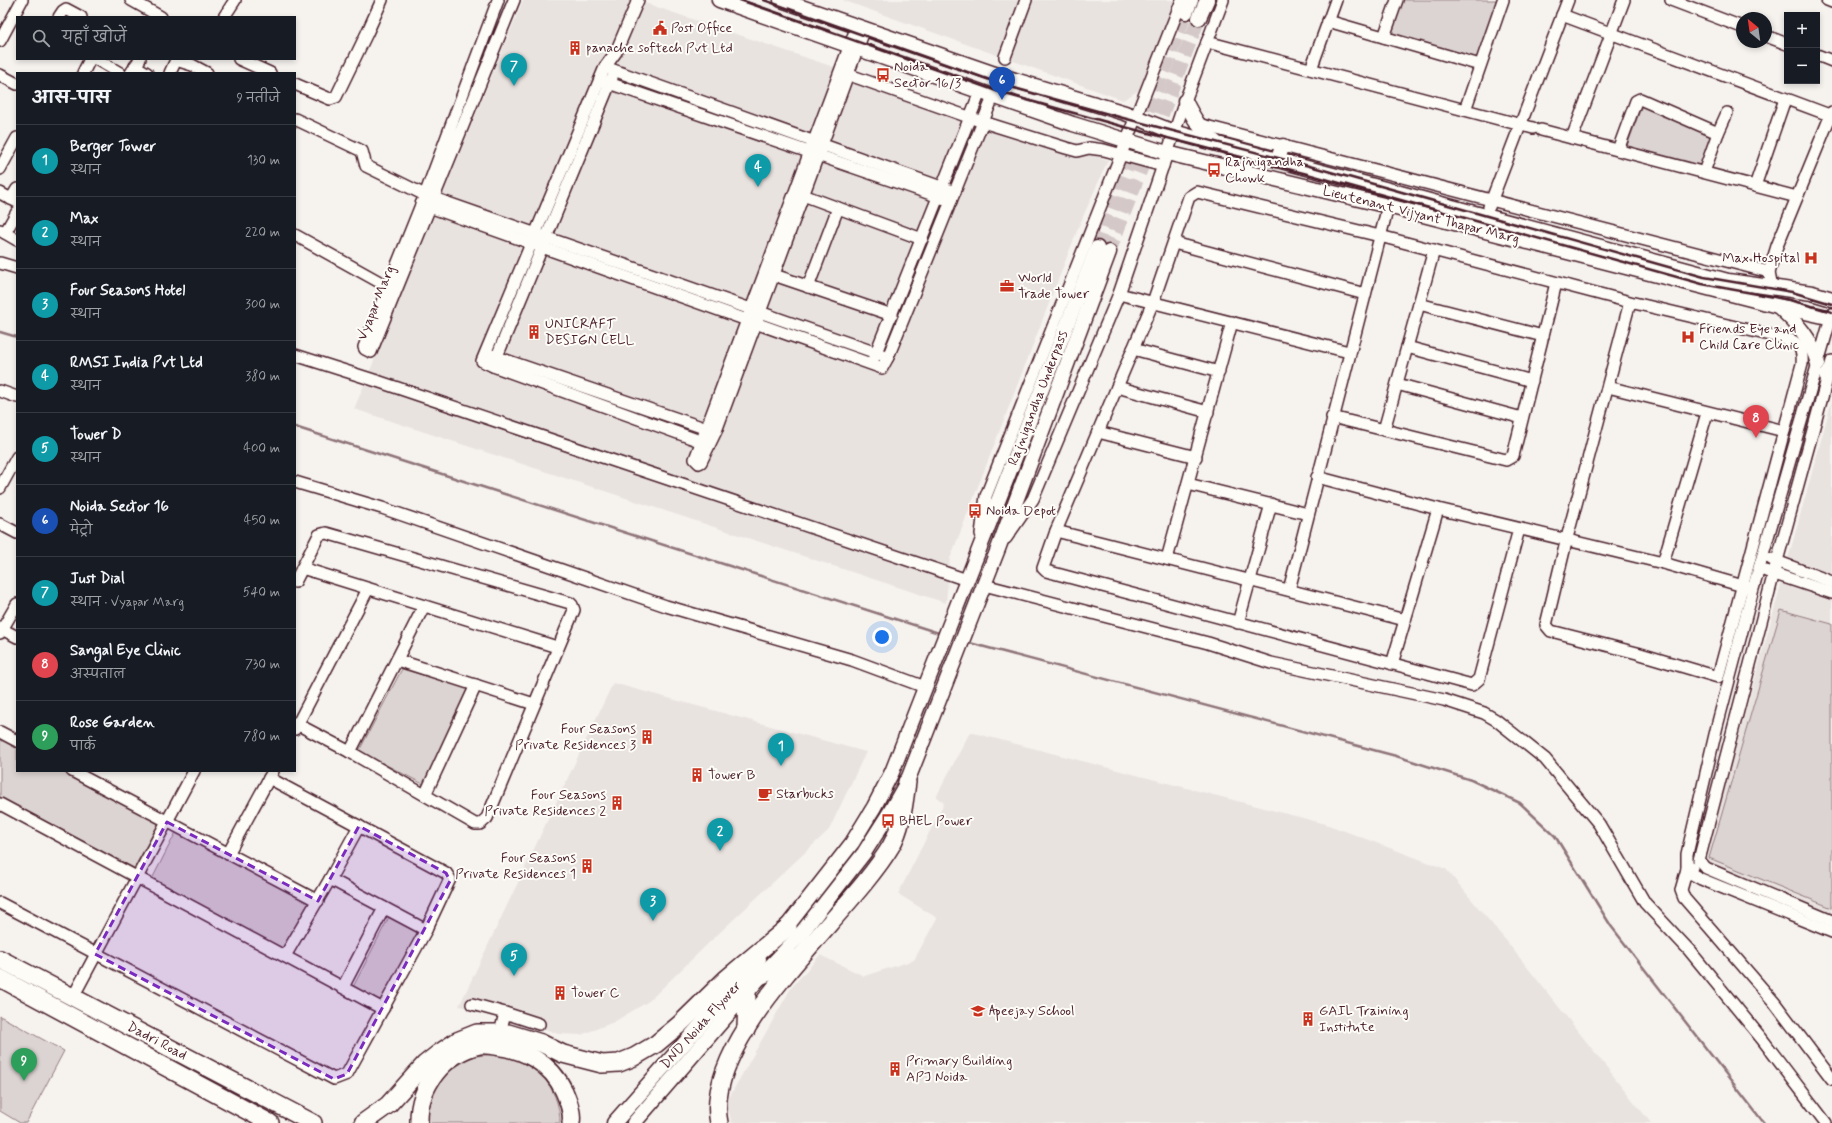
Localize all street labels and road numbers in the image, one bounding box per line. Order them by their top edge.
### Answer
street label: Lieutenant Vijyant Thapar Marg [1321,182,1521,248]
street label: Vyapar Marg [353,263,399,343]
street label: Rajnigandha Underpass [1004,327,1072,468]
street label: DND Noida Flyover [657,977,745,1073]
street label: Dadri Road [124,1018,190,1064]

